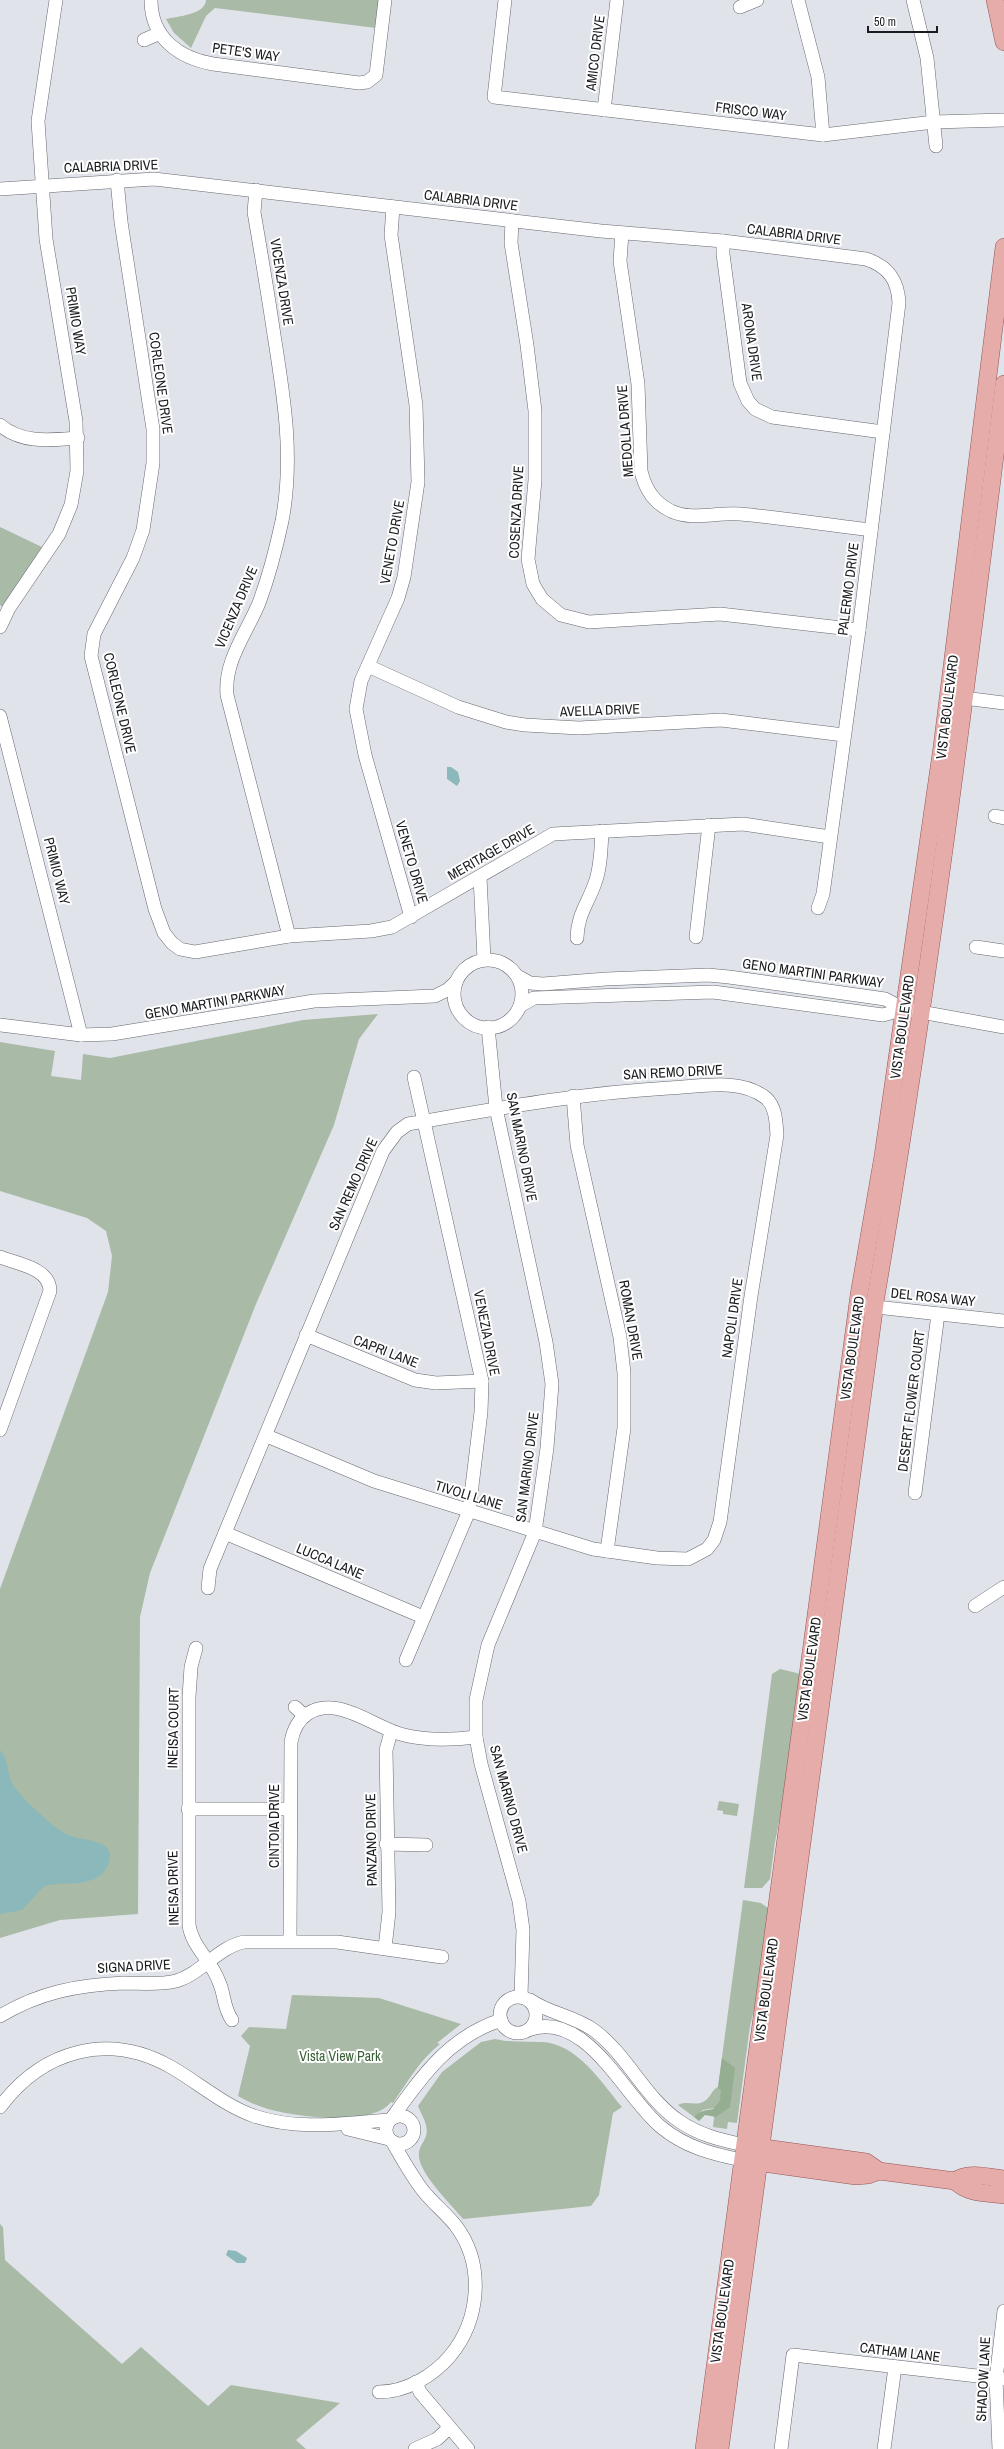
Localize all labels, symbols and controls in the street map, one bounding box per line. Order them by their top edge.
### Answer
scale bar [868,8,937,34]
street label: AMICO DRIVE [581,14,609,93]
text: 50 m [874,14,896,30]
street label: PETE'S WAY [211,38,281,66]
street label: FRISCO WAY [714,98,788,124]
street label: CALABRIA DRIVE [63,155,159,177]
street label: CALABRIA DRIVE [423,185,519,215]
street label: CALABRIA DRIVE [746,219,842,249]
street label: VICENZA DRIVE [266,237,298,327]
street label: PRIMIO WAY [62,286,90,357]
street label: ARONA DRIVE [737,301,766,382]
street label: CORLEONE DRIVE [145,331,177,435]
street label: MEDOLLA DRIVE [613,384,637,478]
street label: COSENZA DRIVE [505,465,527,559]
street label: VENETO DRIVE [376,498,408,586]
street label: PALERMO DRIVE [833,541,863,637]
street label: VICENZA DRIVE [211,563,261,651]
street label: CORLEONE DRIVE [100,651,140,755]
street label: VISTA BOULEVARD [932,654,962,760]
street label: AVELLA DRIVE [559,700,640,720]
street label: VENETO DRIVE [392,819,432,905]
street label: MERITAGE DRIVE [444,820,538,884]
street label: PRIMIO WAY [40,835,74,907]
street label: GENO MARTINI PARKWAY [741,954,885,992]
street label: VISTA BOULEVARD [886,974,918,1080]
street label: GENO MARTINI PARKWAY [143,981,287,1023]
street label: SAN REMO DRIVE [623,1060,723,1084]
street label: SAN MARINO DRIVE [503,1091,541,1203]
street label: SAN REMO DRIVE [325,1135,381,1233]
street label: NAPOLI DRIVE [717,1277,747,1359]
street label: ROMAN DRIVE [615,1279,647,1361]
street label: DEL ROSA WAY [890,1284,977,1310]
street label: VENEZIA DRIVE [470,1289,504,1377]
street label: VISTA BOULEVARD [836,1295,868,1401]
street label: DESERT FLOWER COURT [893,1329,929,1473]
street label: CAPRI LANE [351,1330,421,1372]
street label: SAN MARINO DRIVE [511,1411,543,1523]
street label: TIVOLI LANE [433,1476,505,1514]
street label: LUCCA LANE [294,1539,366,1583]
street label: VISTA BOULEVARD [793,1616,825,1722]
street label: INEISA COURT [163,1687,183,1769]
street label: SAN MARINO DRIVE [486,1743,532,1855]
street label: CINTOIA DRIVE [265,1784,283,1868]
street label: PANZANO DRIVE [361,1793,381,1887]
street label: INEISA DRIVE [163,1850,183,1926]
street label: VISTA BOULEVARD [750,1937,782,2043]
street label: SIGNA DRIVE [97,1955,171,1977]
park label: Vista View Park [299,2047,381,2065]
street label: VISTA BOULEVARD [706,2258,738,2364]
street label: SHADOW LANE [972,2336,994,2422]
street label: CATHAM LANE [859,2338,941,2366]

